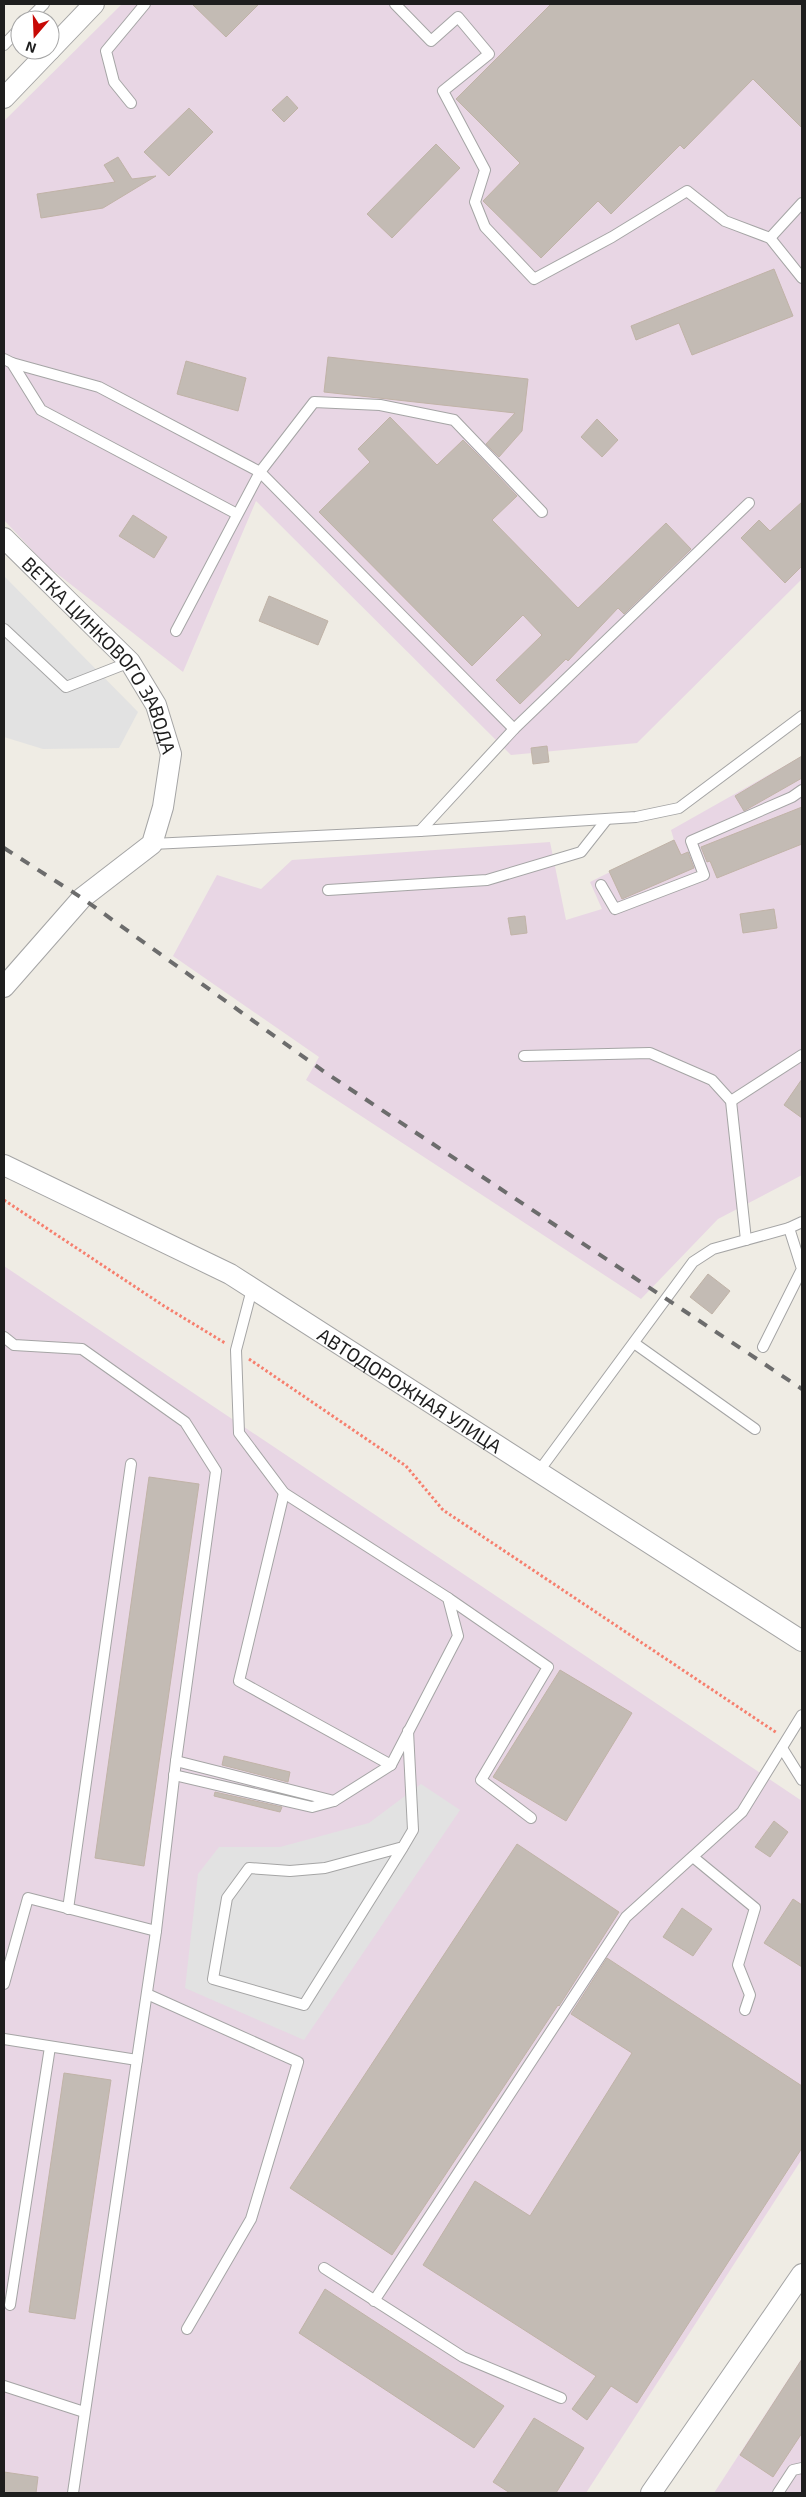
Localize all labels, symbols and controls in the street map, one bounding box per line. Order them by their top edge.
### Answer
north arrow [10,10,60,60]
text: N [23,38,38,57]
street label: ВЕТКА ЦИНКОВОГО ЗАВОДА [18,551,182,756]
street label: АВТОДОРОЖНАЯ УЛИЦА [314,1322,507,1457]

